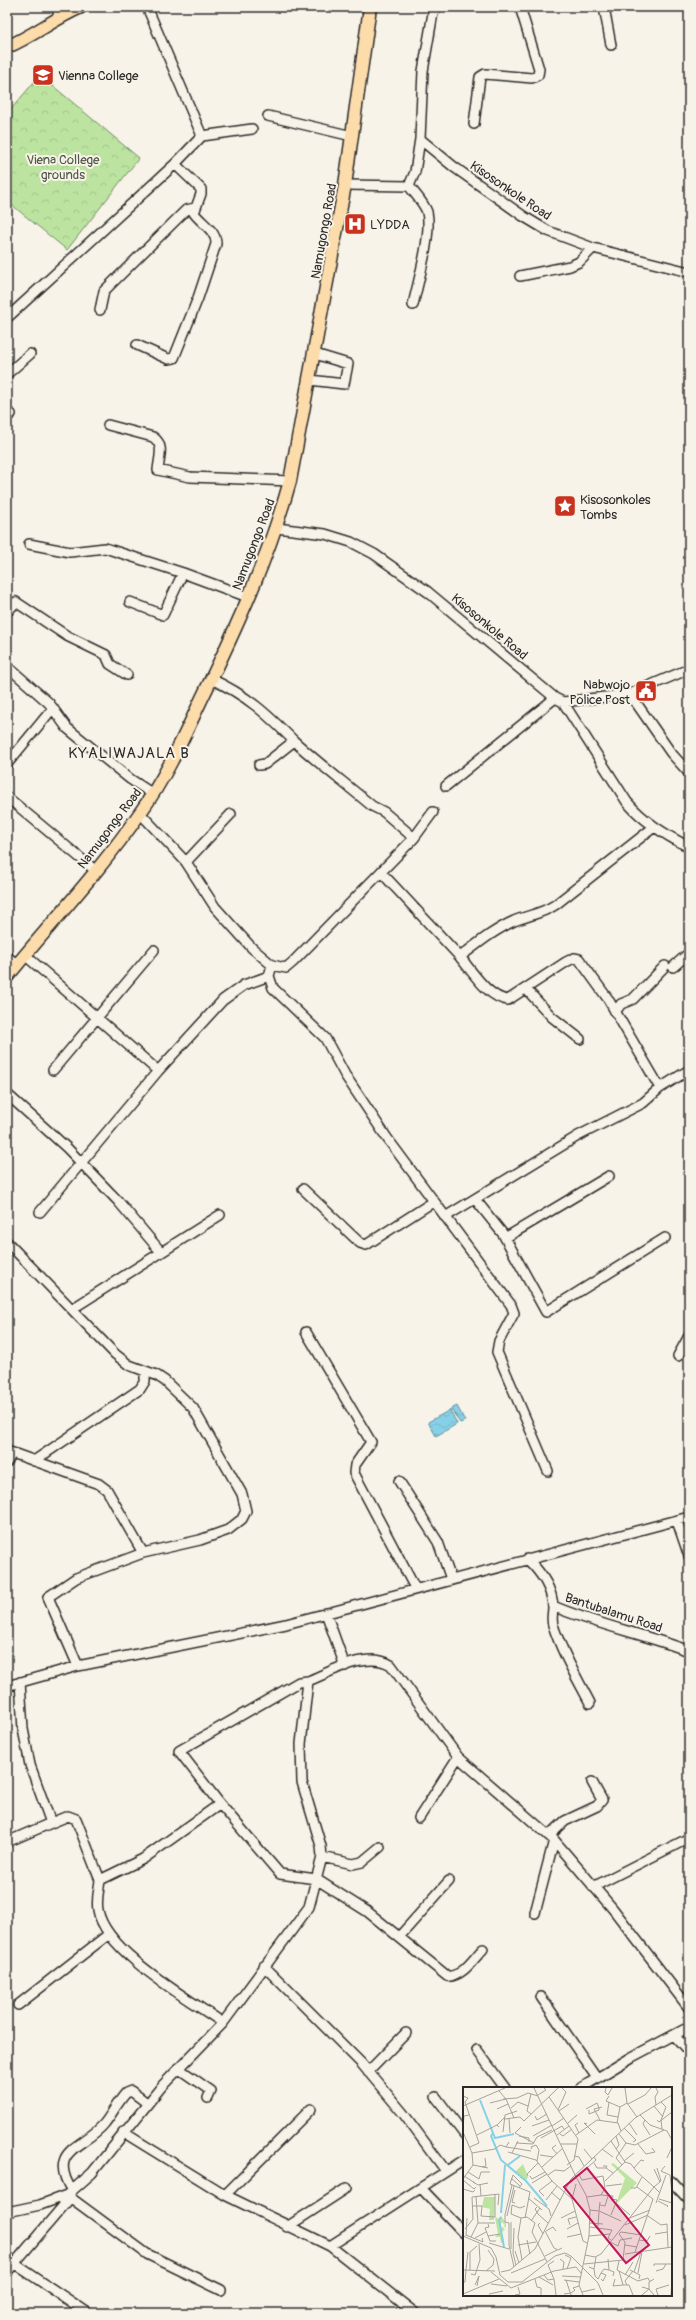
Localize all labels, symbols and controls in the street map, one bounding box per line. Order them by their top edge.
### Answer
school or university icon: Vienna College [30,62,56,88]
place label: Vienna College [58,68,139,84]
park label: Viena College grounds [26,152,100,183]
street label: Kisosonkole Road [467,158,554,224]
street label: Namugongo Road [308,182,340,280]
hospital icon: LYDDA [342,211,368,237]
place label: LYDDA [370,217,410,233]
place label: Kisosonkoles Tombs [580,492,651,523]
place icon: Kisosonkoles Tombs [552,493,578,519]
street label: Namugongo Road [229,496,279,592]
street label: Kisosonkole Road [448,590,531,663]
place label: Nabwojo Police Post [569,677,631,708]
public building icon: Nabwojo Police Post [633,678,659,704]
district label: KYALIWAJALA B [68,744,190,763]
street label: Namugongo Road [74,785,145,872]
street label: Bantubalamu Road [563,1590,664,1636]
inset map [463,2087,672,2296]

